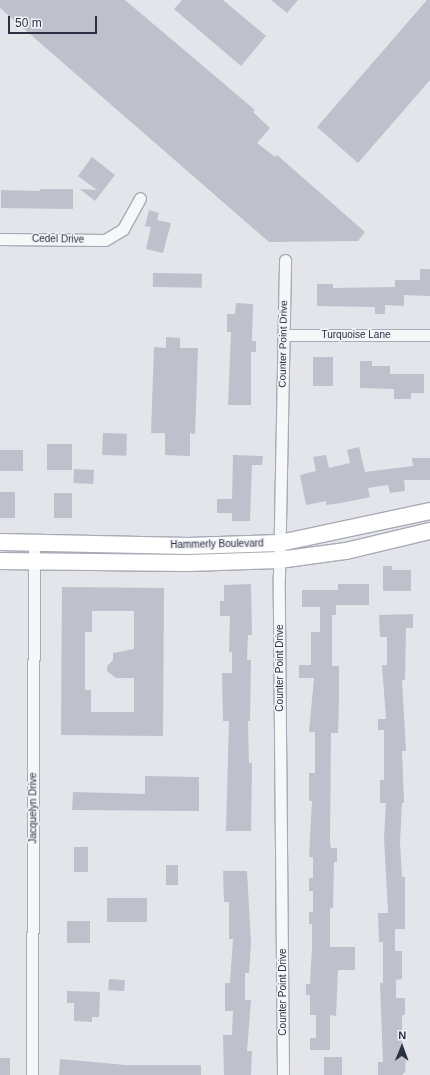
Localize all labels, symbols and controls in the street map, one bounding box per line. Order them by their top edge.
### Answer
scale bar [10,8,99,34]
text: 50 m [15,16,42,30]
street label: Cedel Drive [32,233,84,245]
street label: Counter Point Drive [276,300,290,388]
street label: Turquoise Lane [321,329,391,341]
street label: Hammerly Boulevard [170,537,264,551]
street label: Counter Point Drive [274,624,286,712]
street label: Jacquelyn Drive [27,772,39,844]
street label: Counter Point Drive [277,948,289,1036]
north arrow [382,1027,422,1067]
text: N [398,1029,406,1041]

